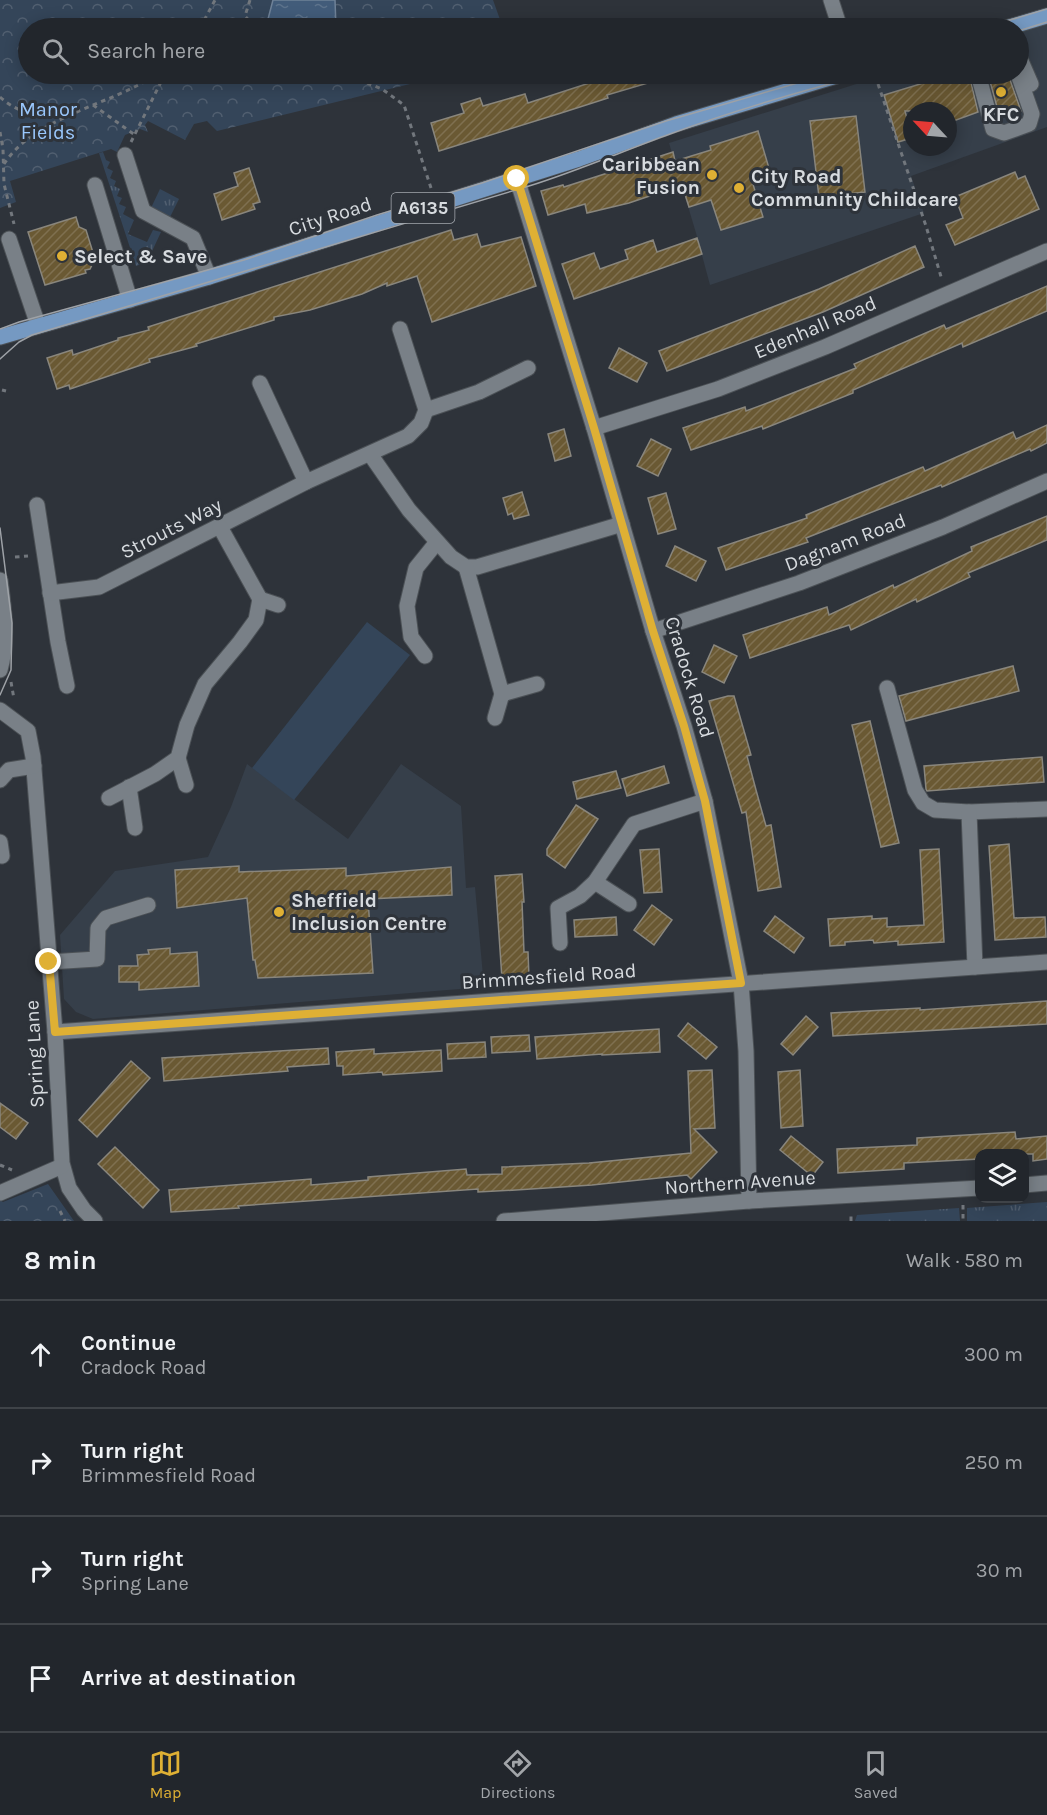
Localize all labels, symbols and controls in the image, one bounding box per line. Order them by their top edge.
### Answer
search box [18,18,1029,84]
icon: search [39,35,72,68]
text: Search here [87,38,205,64]
marker: KFC [994,85,1008,99]
park label: Manor Fields [19,98,78,144]
north arrow [903,102,957,156]
place label: KFC [983,103,1019,126]
place label: Caribbean Fusion [602,153,700,199]
route start [503,165,529,191]
place label: City Road Community Childcare [751,165,958,211]
marker: Caribbean Fusion [705,168,719,182]
marker: City Road Community Childcare [732,181,746,195]
street label: City Road [286,192,375,241]
road number: A6135 [392,193,454,223]
place label: Select & Save [74,245,207,268]
marker: Select & Save [55,249,69,263]
street label: Edenhall Road [751,291,880,364]
street label: Strouts Way [117,493,226,564]
street label: Dagnam Road [781,509,909,576]
street label: Cradock Road [660,614,719,741]
place label: Sheffield Inclusion Centre [291,889,447,935]
marker: Sheffield Inclusion Centre [272,905,286,919]
route end [35,948,61,974]
street label: Brimmesfield Road [461,959,637,994]
street label: Spring Lane [20,1000,49,1108]
map controls [975,1149,1029,1203]
button: layers [975,1149,1029,1203]
street label: Northern Avenue [664,1166,816,1199]
text: 8 min [24,1245,97,1276]
text: Walk · 580 m [906,1249,1023,1272]
text: Continue [81,1330,176,1356]
icon: ahead [24,1338,57,1371]
text: 300 m [964,1343,1023,1366]
text: Cradock Road [81,1356,207,1379]
text: Turn right [81,1438,184,1464]
icon: right [24,1446,57,1479]
text: 250 m [965,1451,1023,1474]
text: Brimmesfield Road [81,1464,256,1487]
text: Turn right [81,1546,184,1572]
icon: right [24,1554,57,1587]
text: 30 m [976,1559,1023,1582]
text: Spring Lane [81,1572,189,1595]
icon: arrive [24,1662,57,1695]
text: Arrive at destination [81,1665,296,1691]
tab: Map [149,1747,182,1802]
tab: Directions [480,1747,555,1802]
tab: Saved [854,1747,898,1802]

